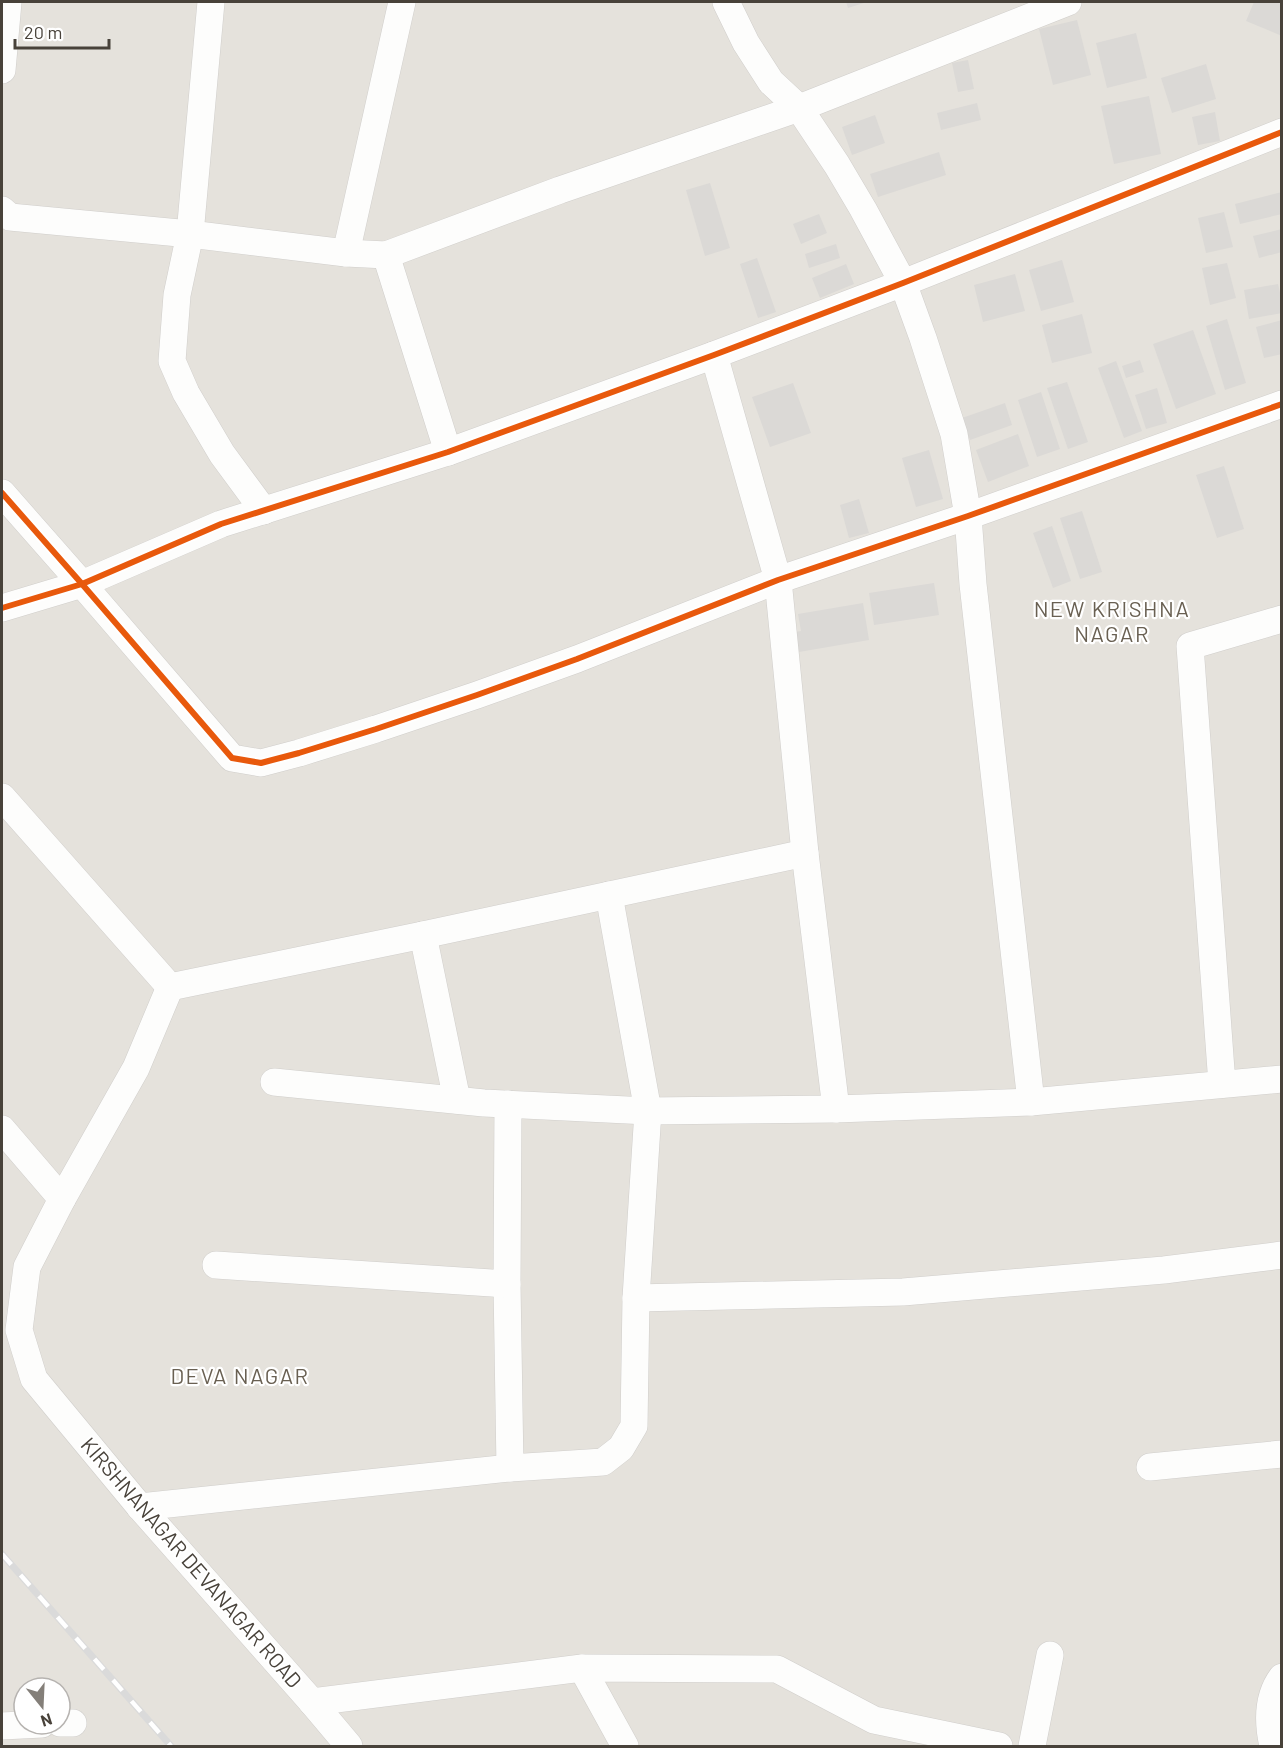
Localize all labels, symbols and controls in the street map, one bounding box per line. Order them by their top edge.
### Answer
scale bar [15,12,110,50]
text: 20 m [24,21,62,43]
district label: NEW KRISHNA NAGAR [1034,595,1190,646]
district label: DEVA NAGAR [170,1362,310,1388]
street label: KIRSHNANAGAR DEVANAGAR ROAD [77,1432,308,1692]
north arrow [12,1676,72,1736]
text: N [39,1710,55,1731]

